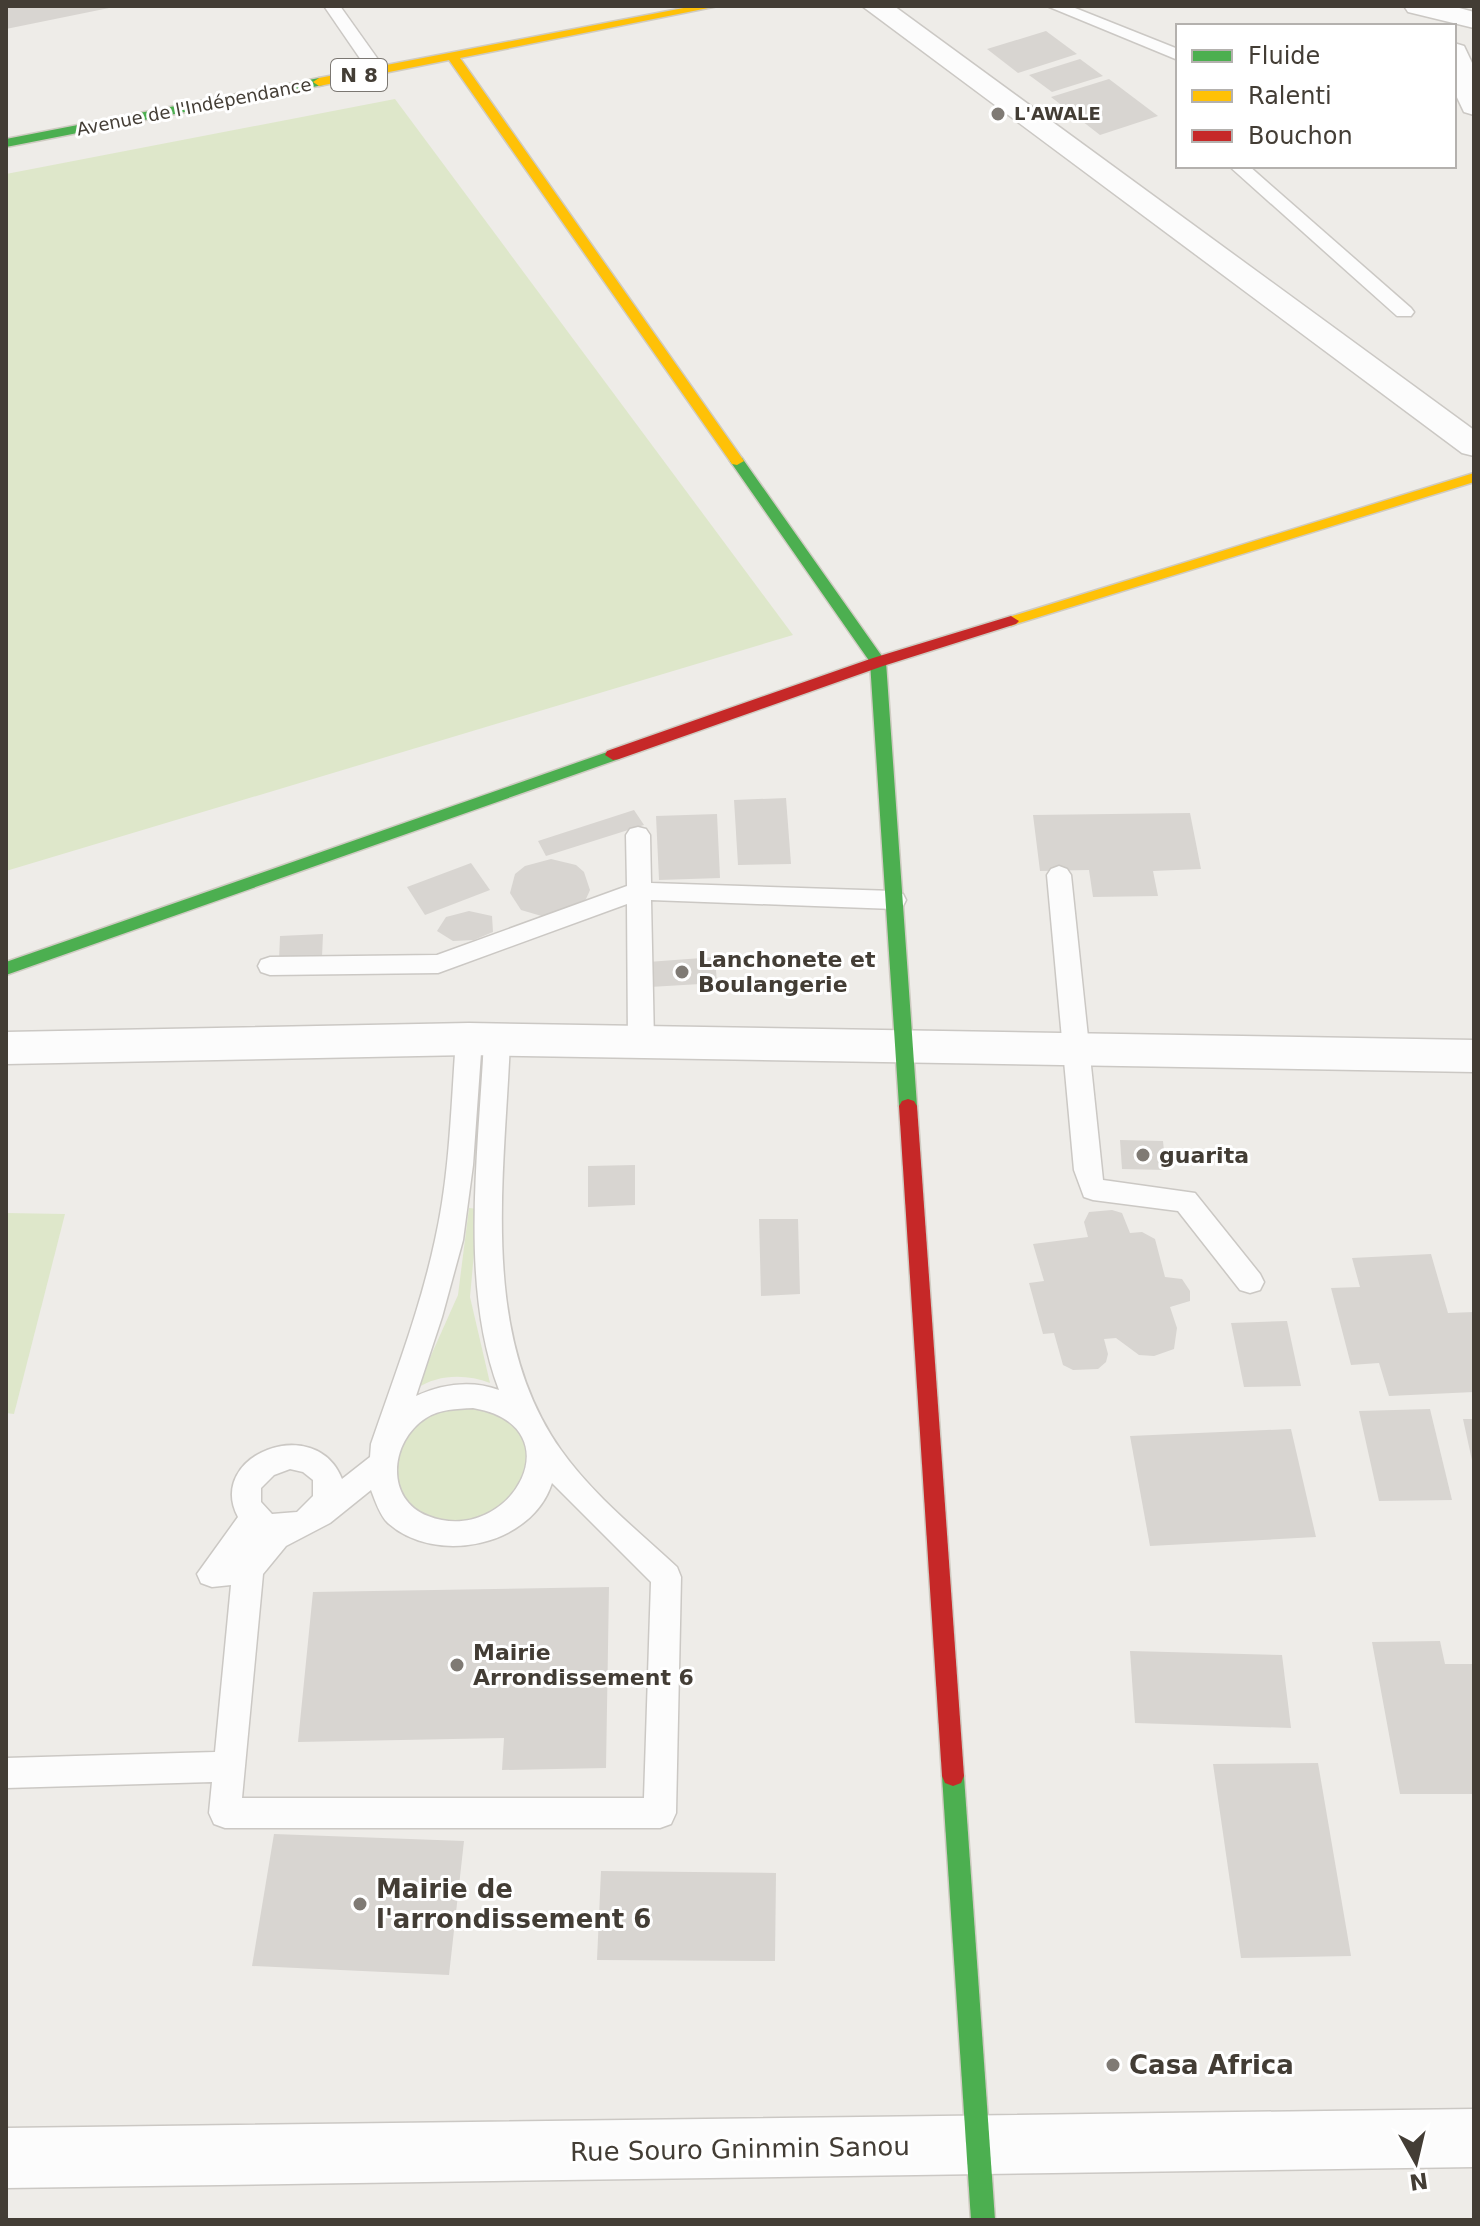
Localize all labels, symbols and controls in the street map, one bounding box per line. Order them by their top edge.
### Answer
legend [1176,24,1456,168]
text: Fluide [1248,42,1320,70]
road number: N 8 [331,59,387,91]
street label: Avenue de l'Indépendance [75,73,313,140]
text: Ralenti [1248,82,1332,110]
place label: L'AWALE [1014,103,1101,124]
marker: L'AWALE [989,105,1007,123]
text: Bouchon [1248,122,1353,150]
place label: Lanchonete et Boulangerie [698,947,876,997]
marker: Lanchonete et Boulangerie [673,963,691,981]
place label: guarita [1159,1143,1249,1168]
marker: guarita [1134,1146,1152,1164]
place label: Mairie Arrondissement 6 [473,1640,694,1690]
marker: Mairie Arrondissement 6 [448,1656,466,1674]
place label: Mairie de l'arrondissement 6 [376,1874,651,1934]
marker: Mairie de l'arrondissement 6 [351,1895,369,1913]
place label: Casa Africa [1129,2050,1294,2080]
marker: Casa Africa [1104,2056,1122,2074]
north arrow [1376,2122,1456,2202]
street label: Rue Souro Gninmin Sanou [570,2131,910,2167]
text: N [1408,2168,1430,2195]

